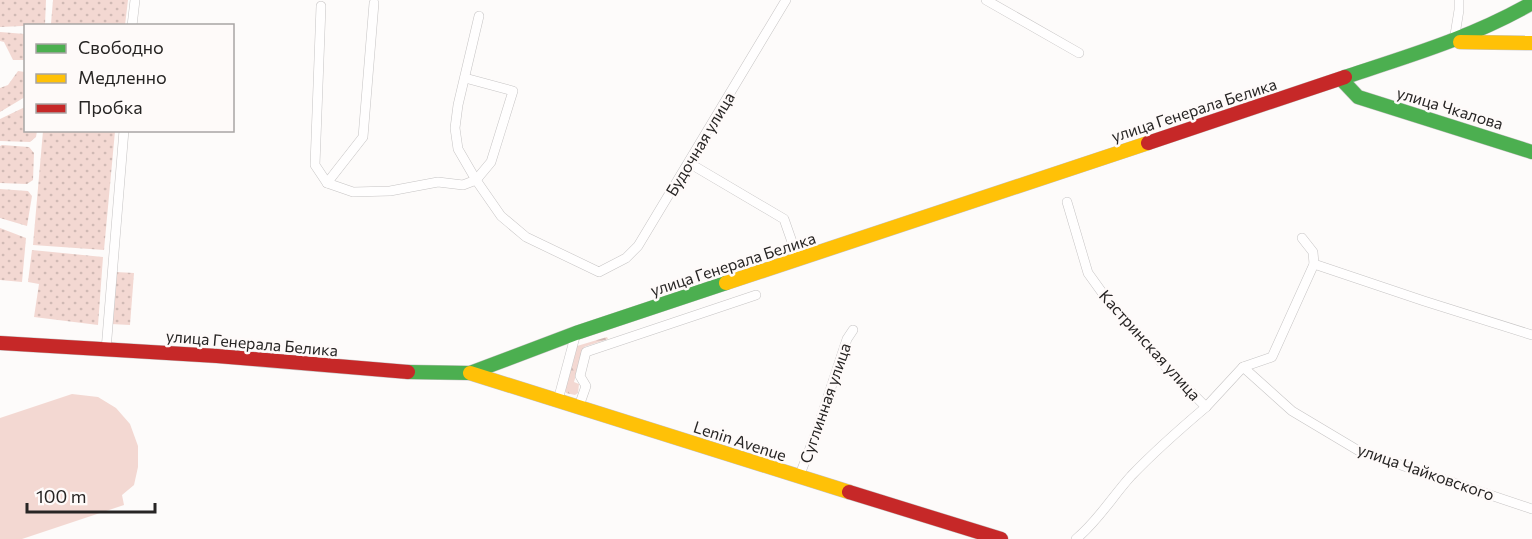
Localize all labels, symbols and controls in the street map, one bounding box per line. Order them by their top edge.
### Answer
legend [24,24,234,132]
text: Свободно [78,36,164,58]
text: Медленно [78,66,167,88]
street label: улица Генерала Белика [1109,74,1279,145]
street label: улица Чкалова [1395,82,1506,133]
street label: Будочная улица [661,88,738,199]
text: Пробка [78,96,143,118]
street label: улица Генерала Белика [648,228,818,299]
street label: Кастринская улица [1096,285,1205,404]
street label: улица Генерала Белика [165,326,339,359]
street label: Суглинная улица [795,340,854,465]
street label: Lenin Avenue [691,417,789,464]
street label: улица Чайковского [1355,439,1497,504]
scale bar [27,476,154,514]
text: 100 m [36,485,86,507]

